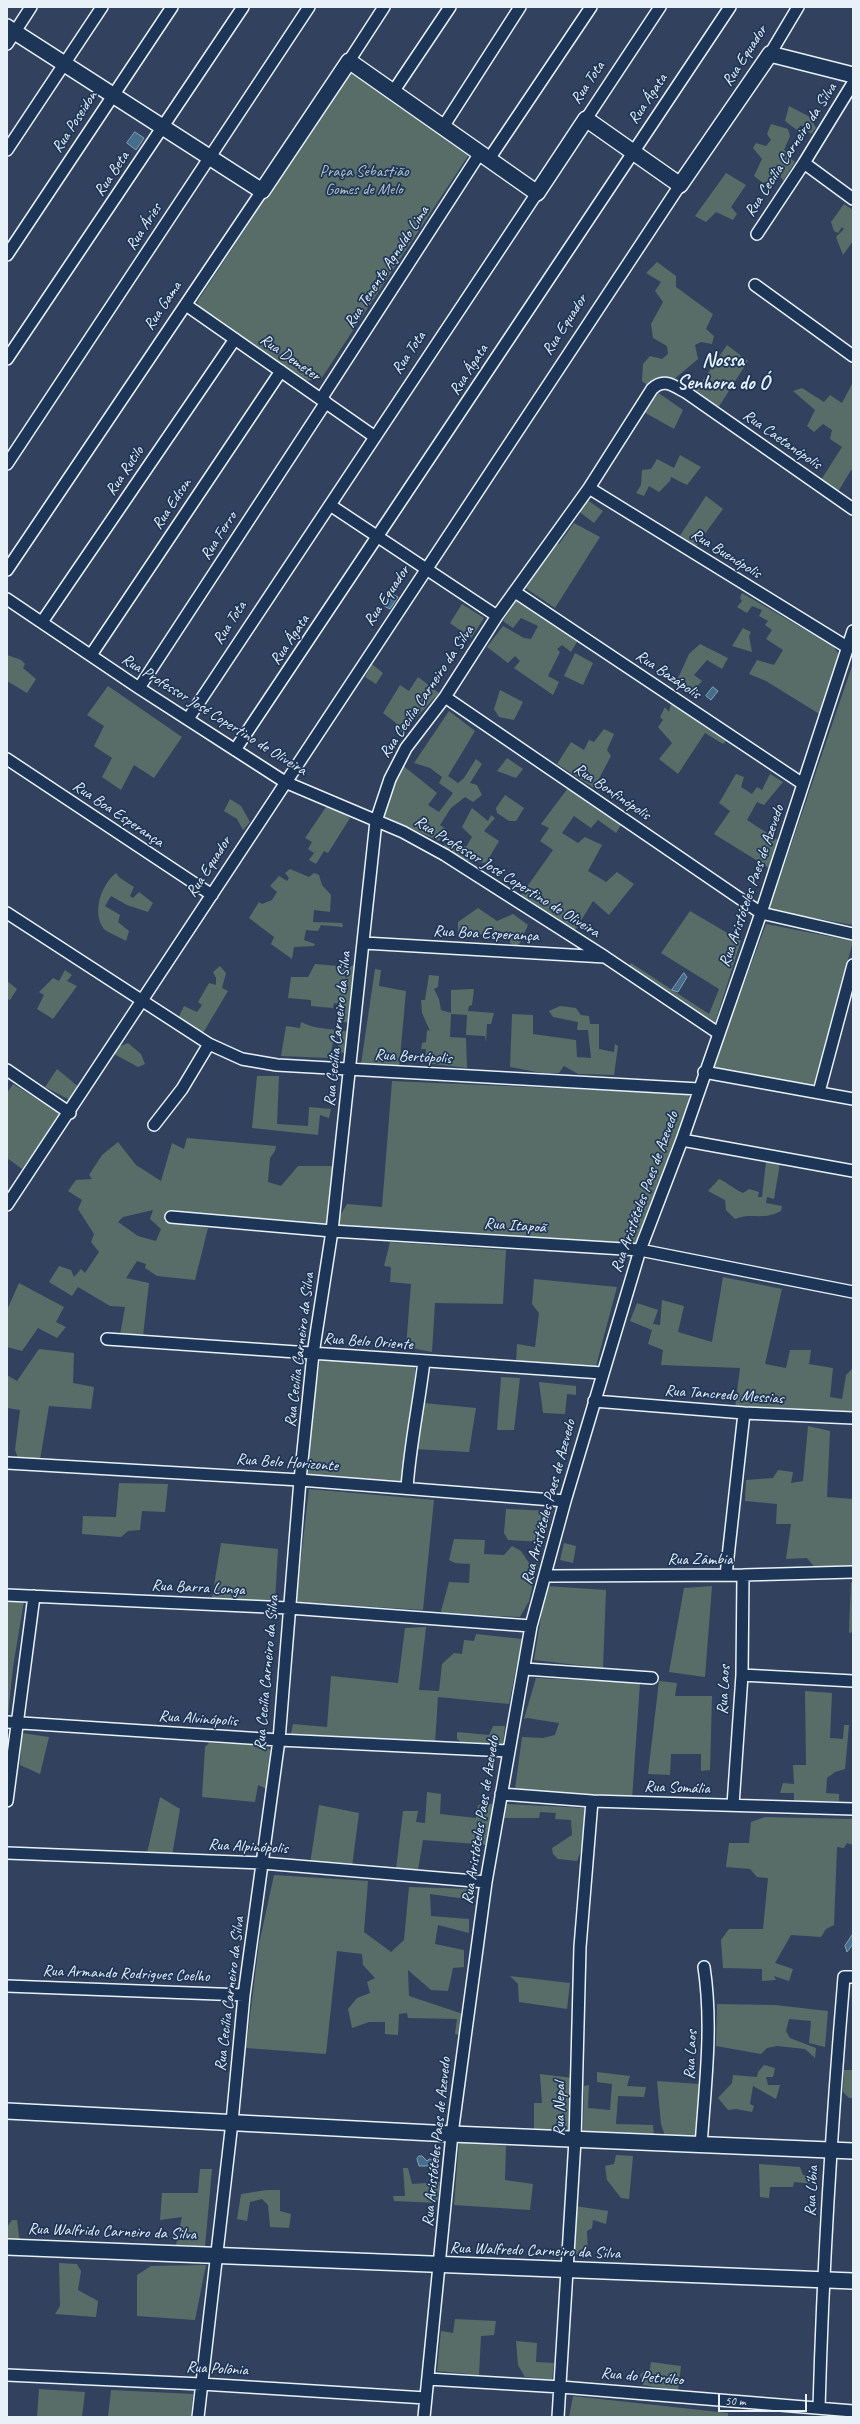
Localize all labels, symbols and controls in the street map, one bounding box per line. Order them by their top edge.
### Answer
street label: Rua Equador [718,22,772,90]
street label: Rua Tota [567,58,609,108]
street label: Rua Ágata [624,70,672,128]
street label: Rua Cecília Carneiro da Silva [741,80,841,220]
street label: Rua Poseidon [48,88,102,156]
street label: Rua Beta [90,148,134,200]
park label: Praça Sebastião Gomes de Melo [319,162,409,200]
street label: Rua Áries [122,200,166,254]
street label: Rua Tenente Agnaldo Lima [341,203,433,331]
street label: Rua Gama [140,278,186,334]
street label: Rua Equador [538,291,592,359]
street label: Rua Tota [388,328,430,378]
street label: Rua Demeter [256,330,324,386]
street label: Rua Ágata [445,341,493,399]
district label: Nossa Senhora do Ó [677,349,769,396]
street label: Rua Caetanópolis [739,406,825,474]
street label: Rua Rutilo [102,443,148,499]
street label: Rua Edson [148,475,196,533]
street label: Rua Ferro [196,508,242,564]
street label: Rua Buenópolis [687,525,765,583]
street label: Rua Equador [360,562,414,630]
street label: Rua Tota [209,598,251,648]
street label: Rua Ágata [266,611,314,669]
street label: Rua Cecília Carneiro da Silva [376,622,478,762]
street label: Rua Bazápolis [632,646,704,704]
street label: Rua Professor José Copertino de Oliveira [118,650,310,780]
street label: Rua Bonfinópolis [570,759,654,825]
street label: Rua Boa Esperança [69,776,167,852]
street label: Rua Aristóteles Paes de Azevedo [715,803,789,969]
street label: Rua Professor José Copertino de Oliveira [411,812,603,942]
street label: Rua Equador [182,833,236,901]
street label: Rua Boa Esperança [433,922,539,946]
street label: Rua Cecília Carneiro da Silva [320,951,356,1107]
street label: Rua Bertópolis [374,1045,452,1069]
street label: Rua Aristóteles Paes de Azevedo [607,1109,683,1275]
street label: Rua Itapoã [483,1214,547,1238]
street label: Rua Cecília Carneiro da Silva [281,1272,319,1428]
street label: Rua Belo Oriente [322,1329,414,1355]
street label: Rua Tancredo Messias [664,1381,784,1409]
street label: Rua Aristóteles Paes de Azevedo [518,1417,580,1587]
street label: Rua Belo Horizonte [235,1450,339,1476]
street label: Rua Zâmbia [668,1550,732,1570]
street label: Rua Barra Longa [151,1576,245,1600]
street label: Rua Cecília Carneiro da Silva [251,1595,283,1751]
street label: Rua Laos [713,1665,735,1715]
street label: Rua Alvinópolis [158,1707,238,1731]
street label: Rua Aristóteles Paes de Azevedo [458,1735,504,1905]
street label: Rua Somália [644,1777,710,1799]
street label: Rua Alpinópolis [208,1835,288,1859]
street label: Rua Cecília Carneiro da Silva [211,1916,249,2072]
street label: Rua Armando Rodrigues Coelho [42,1961,210,1987]
street label: Rua Laos [680,2030,702,2080]
street label: Rua Aristóteles Paes de Azevedo [419,2057,455,2227]
street label: Rua Nepal [550,2082,570,2136]
street label: Rua Líbia [801,2165,823,2217]
street label: Rua Walfrido Carneiro da Silva [28,2219,196,2245]
street label: Rua Walfredo Carneiro da Silva [449,2238,621,2264]
street label: Rua Polônia [186,2358,248,2380]
street label: Rua do Petróleo [600,2364,684,2390]
scale bar [720,2386,809,2412]
text: 50 m [725,2393,745,2409]

